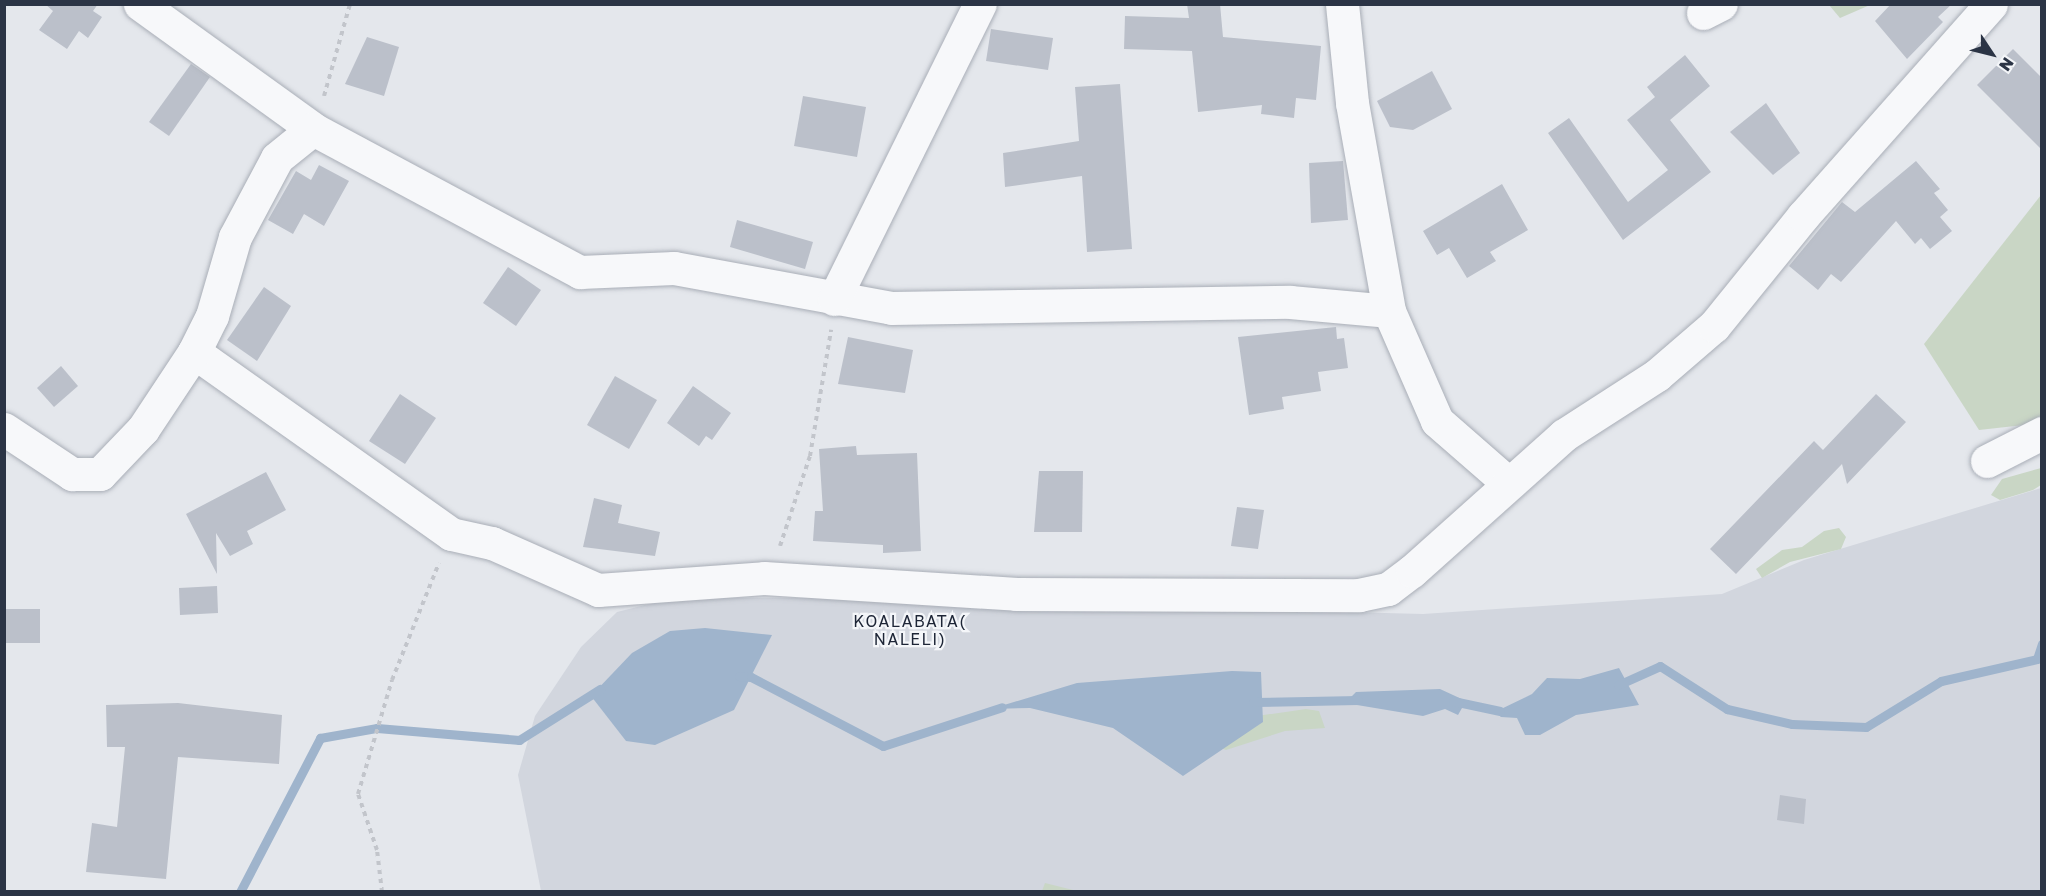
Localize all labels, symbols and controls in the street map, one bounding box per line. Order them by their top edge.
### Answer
north arrow [1962,24,2022,84]
text: N [1995,54,2018,75]
district label: KOALABATA( NALELI) [853,611,967,649]

